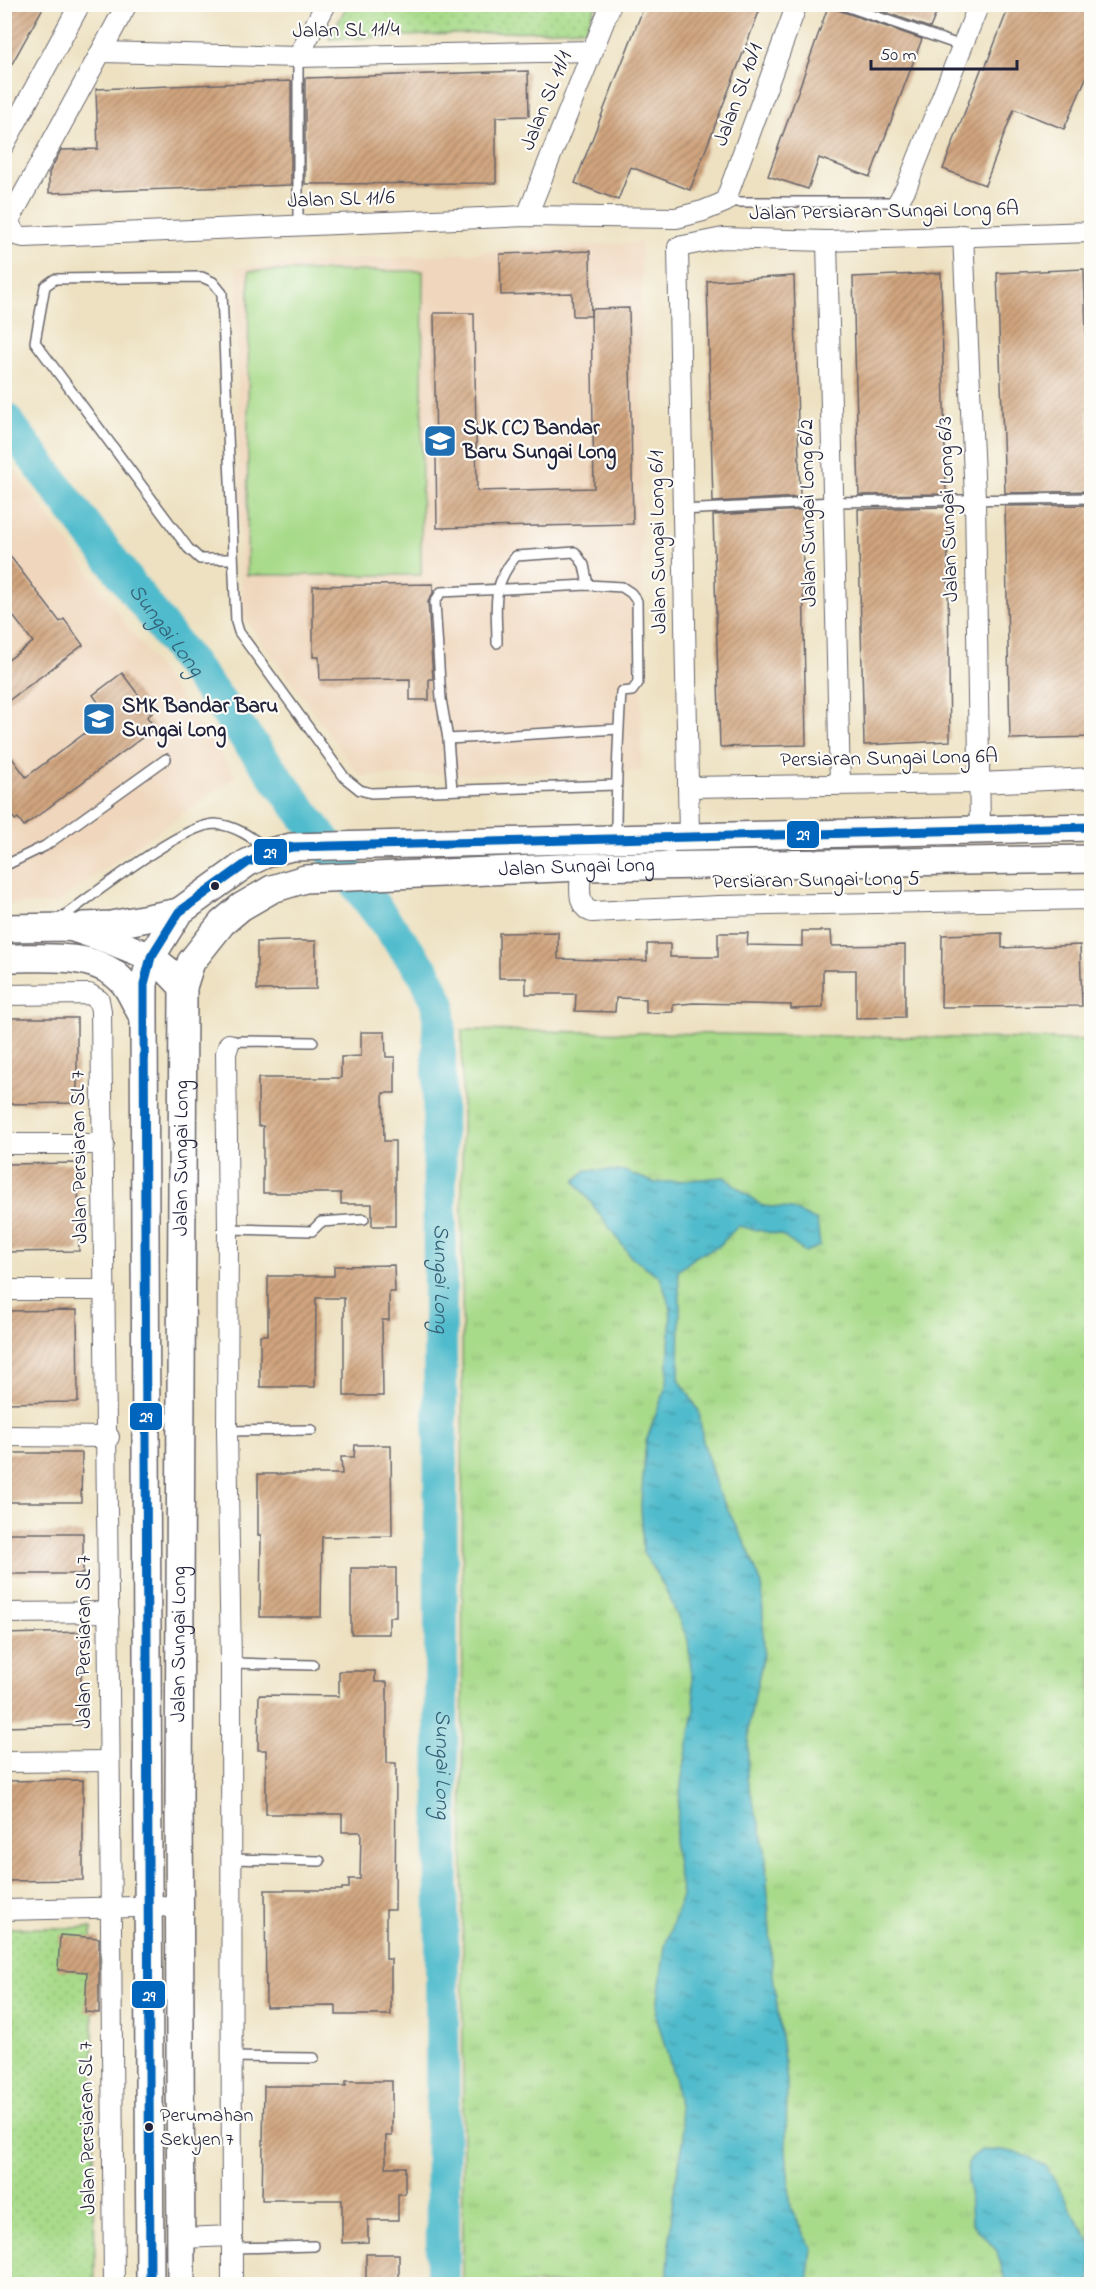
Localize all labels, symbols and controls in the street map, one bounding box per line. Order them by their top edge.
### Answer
street label: Jalan SL 11/4 [292,15,400,47]
scale bar [871,33,1016,71]
street label: Jalan SL 10/1 [707,39,772,151]
text: 50 m [880,43,917,69]
street label: Jalan SL 11/1 [513,46,581,155]
street label: Jalan SL 11/6 [287,183,395,217]
street label: Jalan Persiaran Sungai Long 6A [749,195,1019,231]
place label: SJK (C) Bandar Baru Sungai Long [462,414,616,470]
street label: Jalan Sungai Long 6/3 [931,416,969,602]
street label: Jalan Sungai Long 6/2 [792,419,828,607]
school or university icon: SJK (C) Bandar Baru Sungai Long [422,423,458,459]
street label: Jalan Sungai Long 6/1 [642,449,678,634]
water label: Sungai Long [119,578,212,685]
place label: SMK Bandar Baru Sungai Long [122,692,278,748]
school or university icon: SMK Bandar Baru Sungai Long [81,701,117,737]
street label: Persiaran Sungai Long 6A [780,742,998,778]
line badge: 29 [786,820,820,849]
text: 29 [796,824,810,848]
line badge: 29 [253,838,288,866]
text: 29 [263,842,277,866]
street label: Jalan Sungai Long [498,851,655,886]
street label: Persiaran Sungai Long 5 [712,864,920,900]
unlabelled marker [209,880,221,892]
street label: Jalan Persiaran SL 7 [63,1070,97,1244]
street label: Jalan Sungai Long [167,1080,200,1236]
water label: Sungai Long [424,1224,456,1334]
line badge: 29 [129,1402,163,1431]
text: 29 [139,1406,153,1430]
street label: Jalan Persiaran SL 7 [70,1555,100,1729]
street label: Jalan Sungai Long [164,1566,197,1722]
water label: Sungai Long [425,1710,458,1820]
line badge: 29 [131,1980,166,2009]
text: 29 [142,1985,156,2009]
street label: Jalan Persiaran SL 7 [71,2041,105,2215]
place label: Perumahan Sekyen 7 [160,2102,254,2155]
marker: Perumahan Sekyen 7 [143,2121,155,2133]

